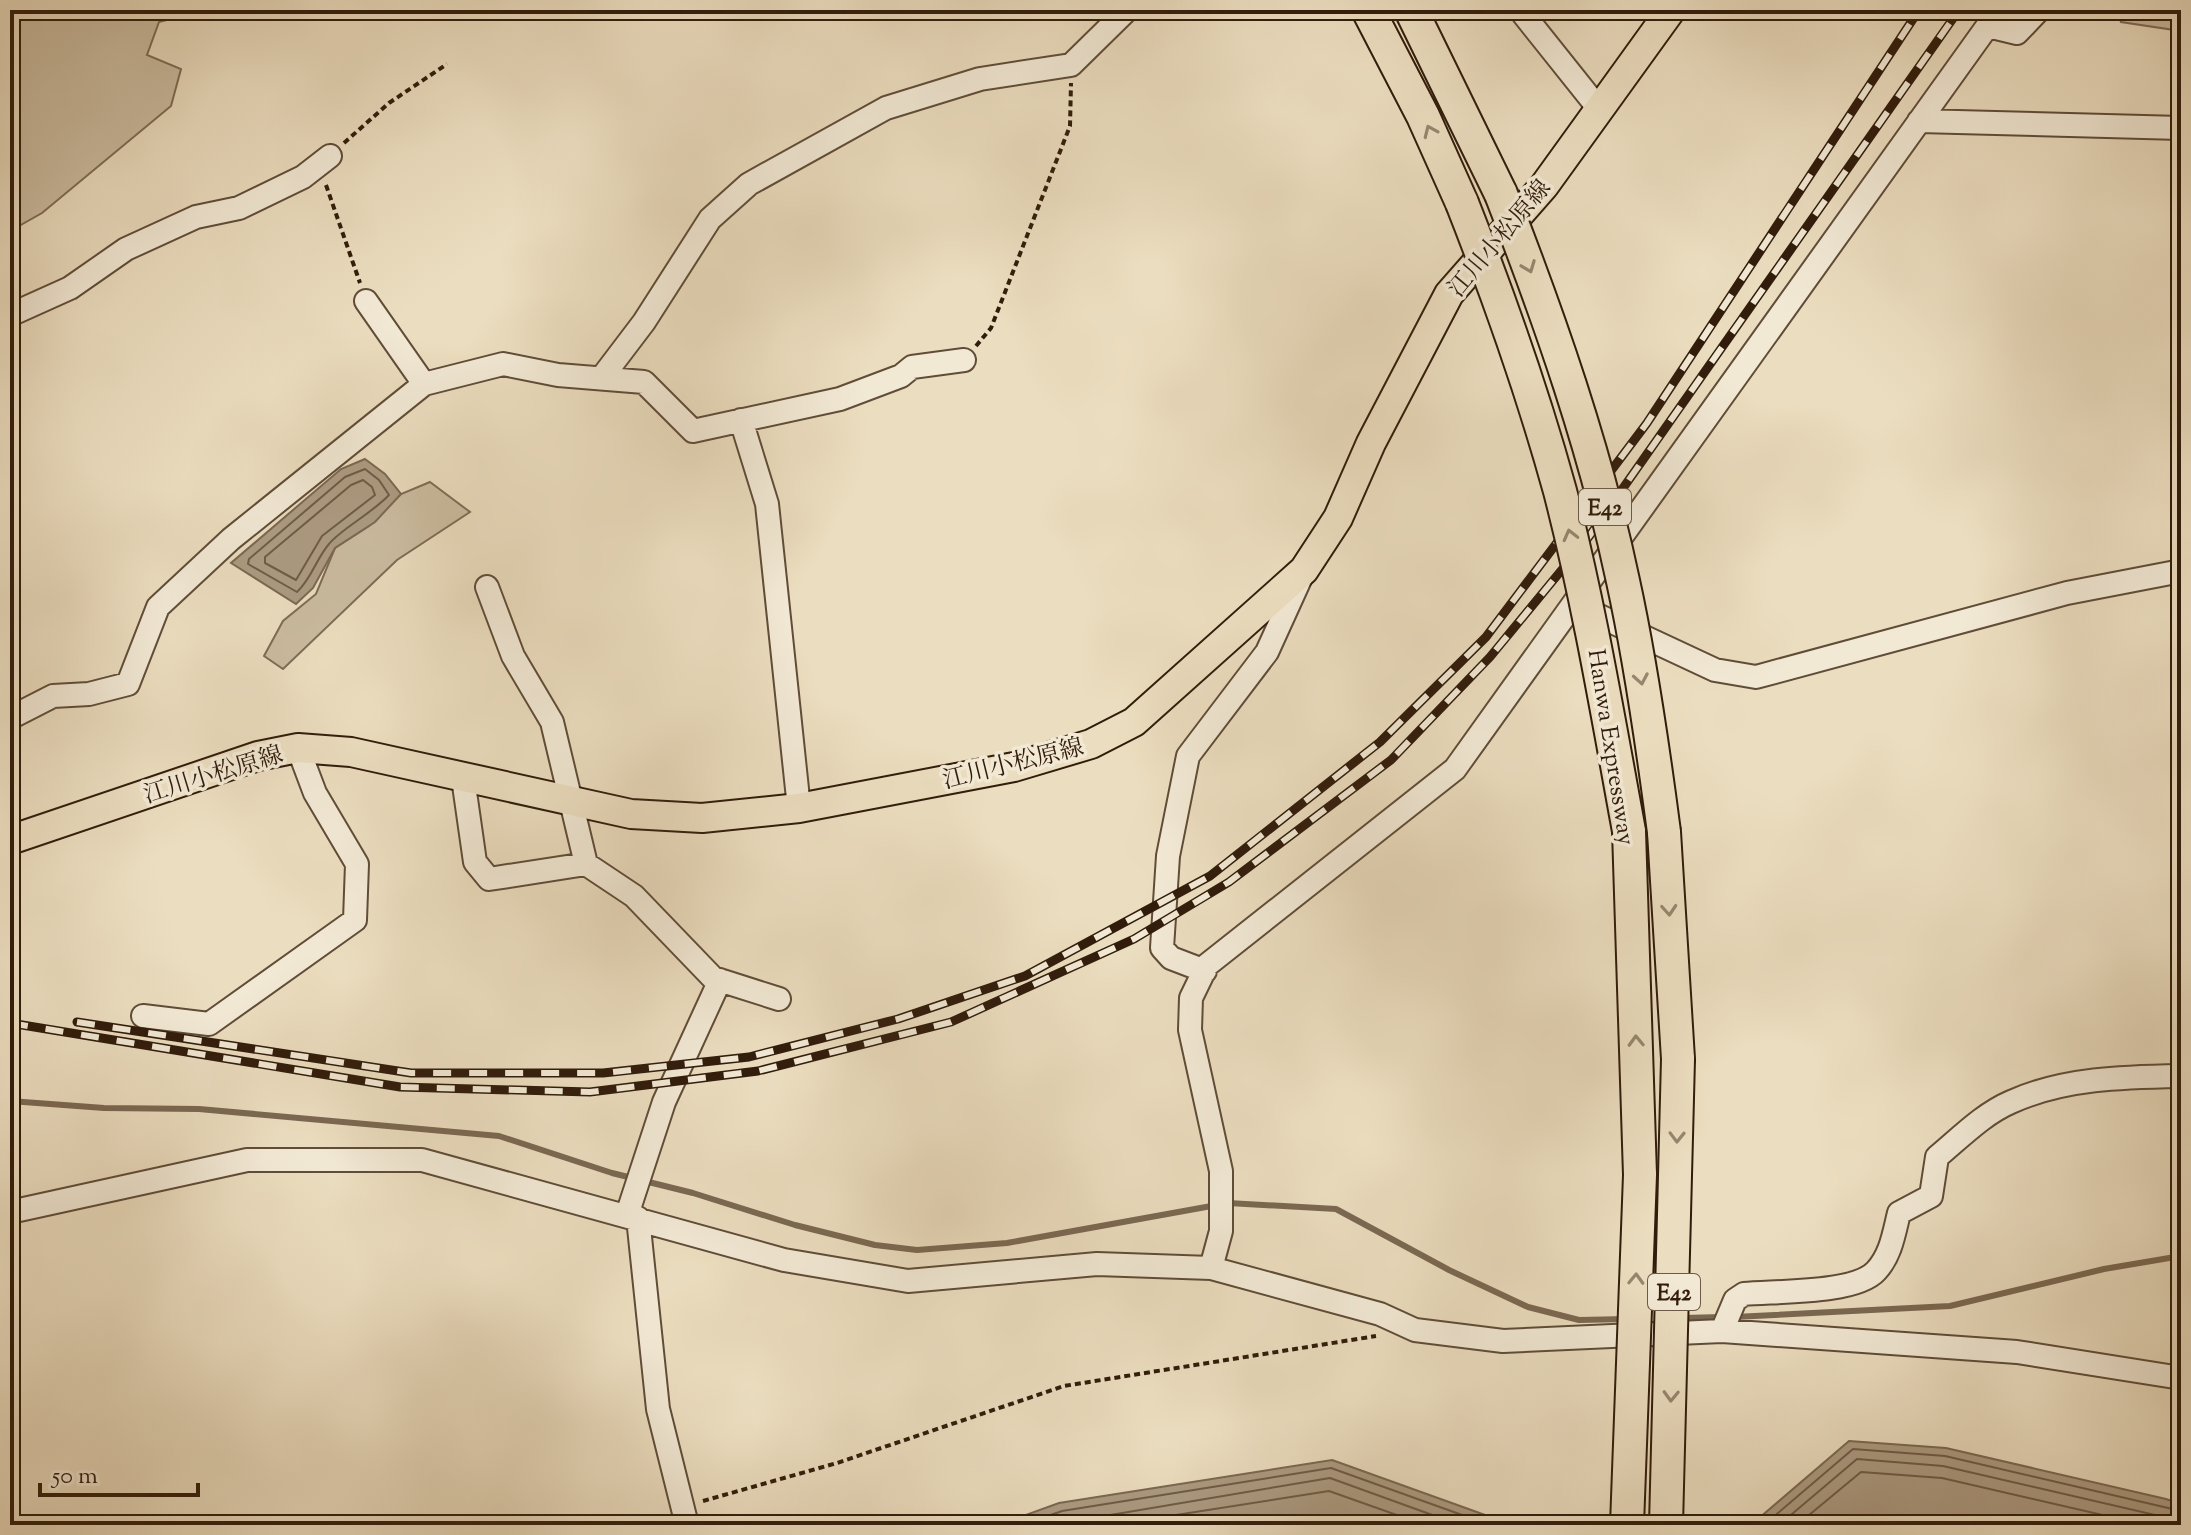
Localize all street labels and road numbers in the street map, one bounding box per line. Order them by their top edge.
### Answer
street label: 江川小松原線 [1441,173,1560,305]
road number: E42 [1579,489,1631,525]
street label: Hanwa Expressway [1578,647,1642,848]
street label: 江川小松原線 [940,731,1087,799]
street label: 江川小松原線 [140,739,287,813]
road number: E42 [1648,1274,1700,1310]

